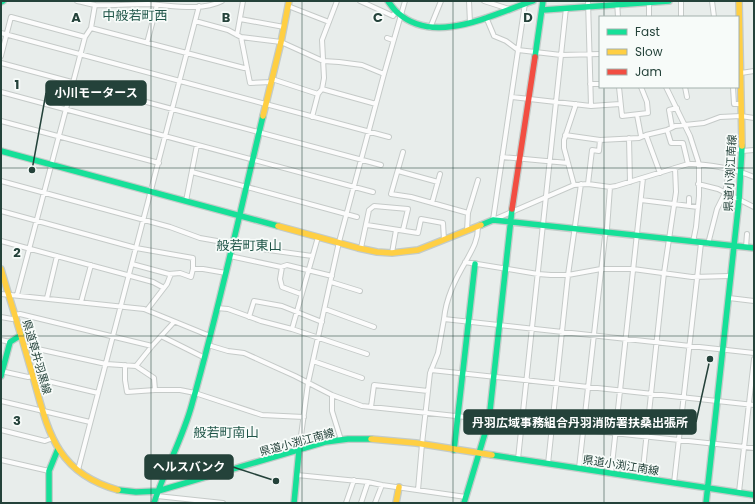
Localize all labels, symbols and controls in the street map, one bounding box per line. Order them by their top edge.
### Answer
district label: 中般若町西 [102,6,168,25]
text: A [71,8,81,27]
text: B [222,8,231,27]
text: C [373,8,383,27]
text: D [523,8,533,27]
legend [599,16,739,88]
text: Fast [635,23,660,40]
text: Slow [635,43,663,60]
text: Jam [635,63,662,80]
text: 1 [15,75,19,94]
callout: 小川モータース [46,81,146,105]
text: 小川モータース [54,84,138,101]
street label: 県道小渕江南線 [720,134,740,212]
district label: 般若町東山 [216,236,282,255]
text: 2 [13,243,21,262]
street label: 県道草井羽黒線 [19,318,55,396]
callout: 丹羽広域事務組合丹羽消防署扶桑出張所 [464,410,696,434]
text: 3 [13,411,21,430]
text: 丹羽広域事務組合丹羽消防署扶桑出張所 [472,414,688,431]
district label: 般若町南山 [193,423,259,442]
street label: 県道小渕江南線 [258,424,336,460]
street label: 県道小渕江南線 [582,451,660,479]
callout: ヘルスバンク [145,455,233,479]
text: ヘルスバンク [153,458,225,475]

